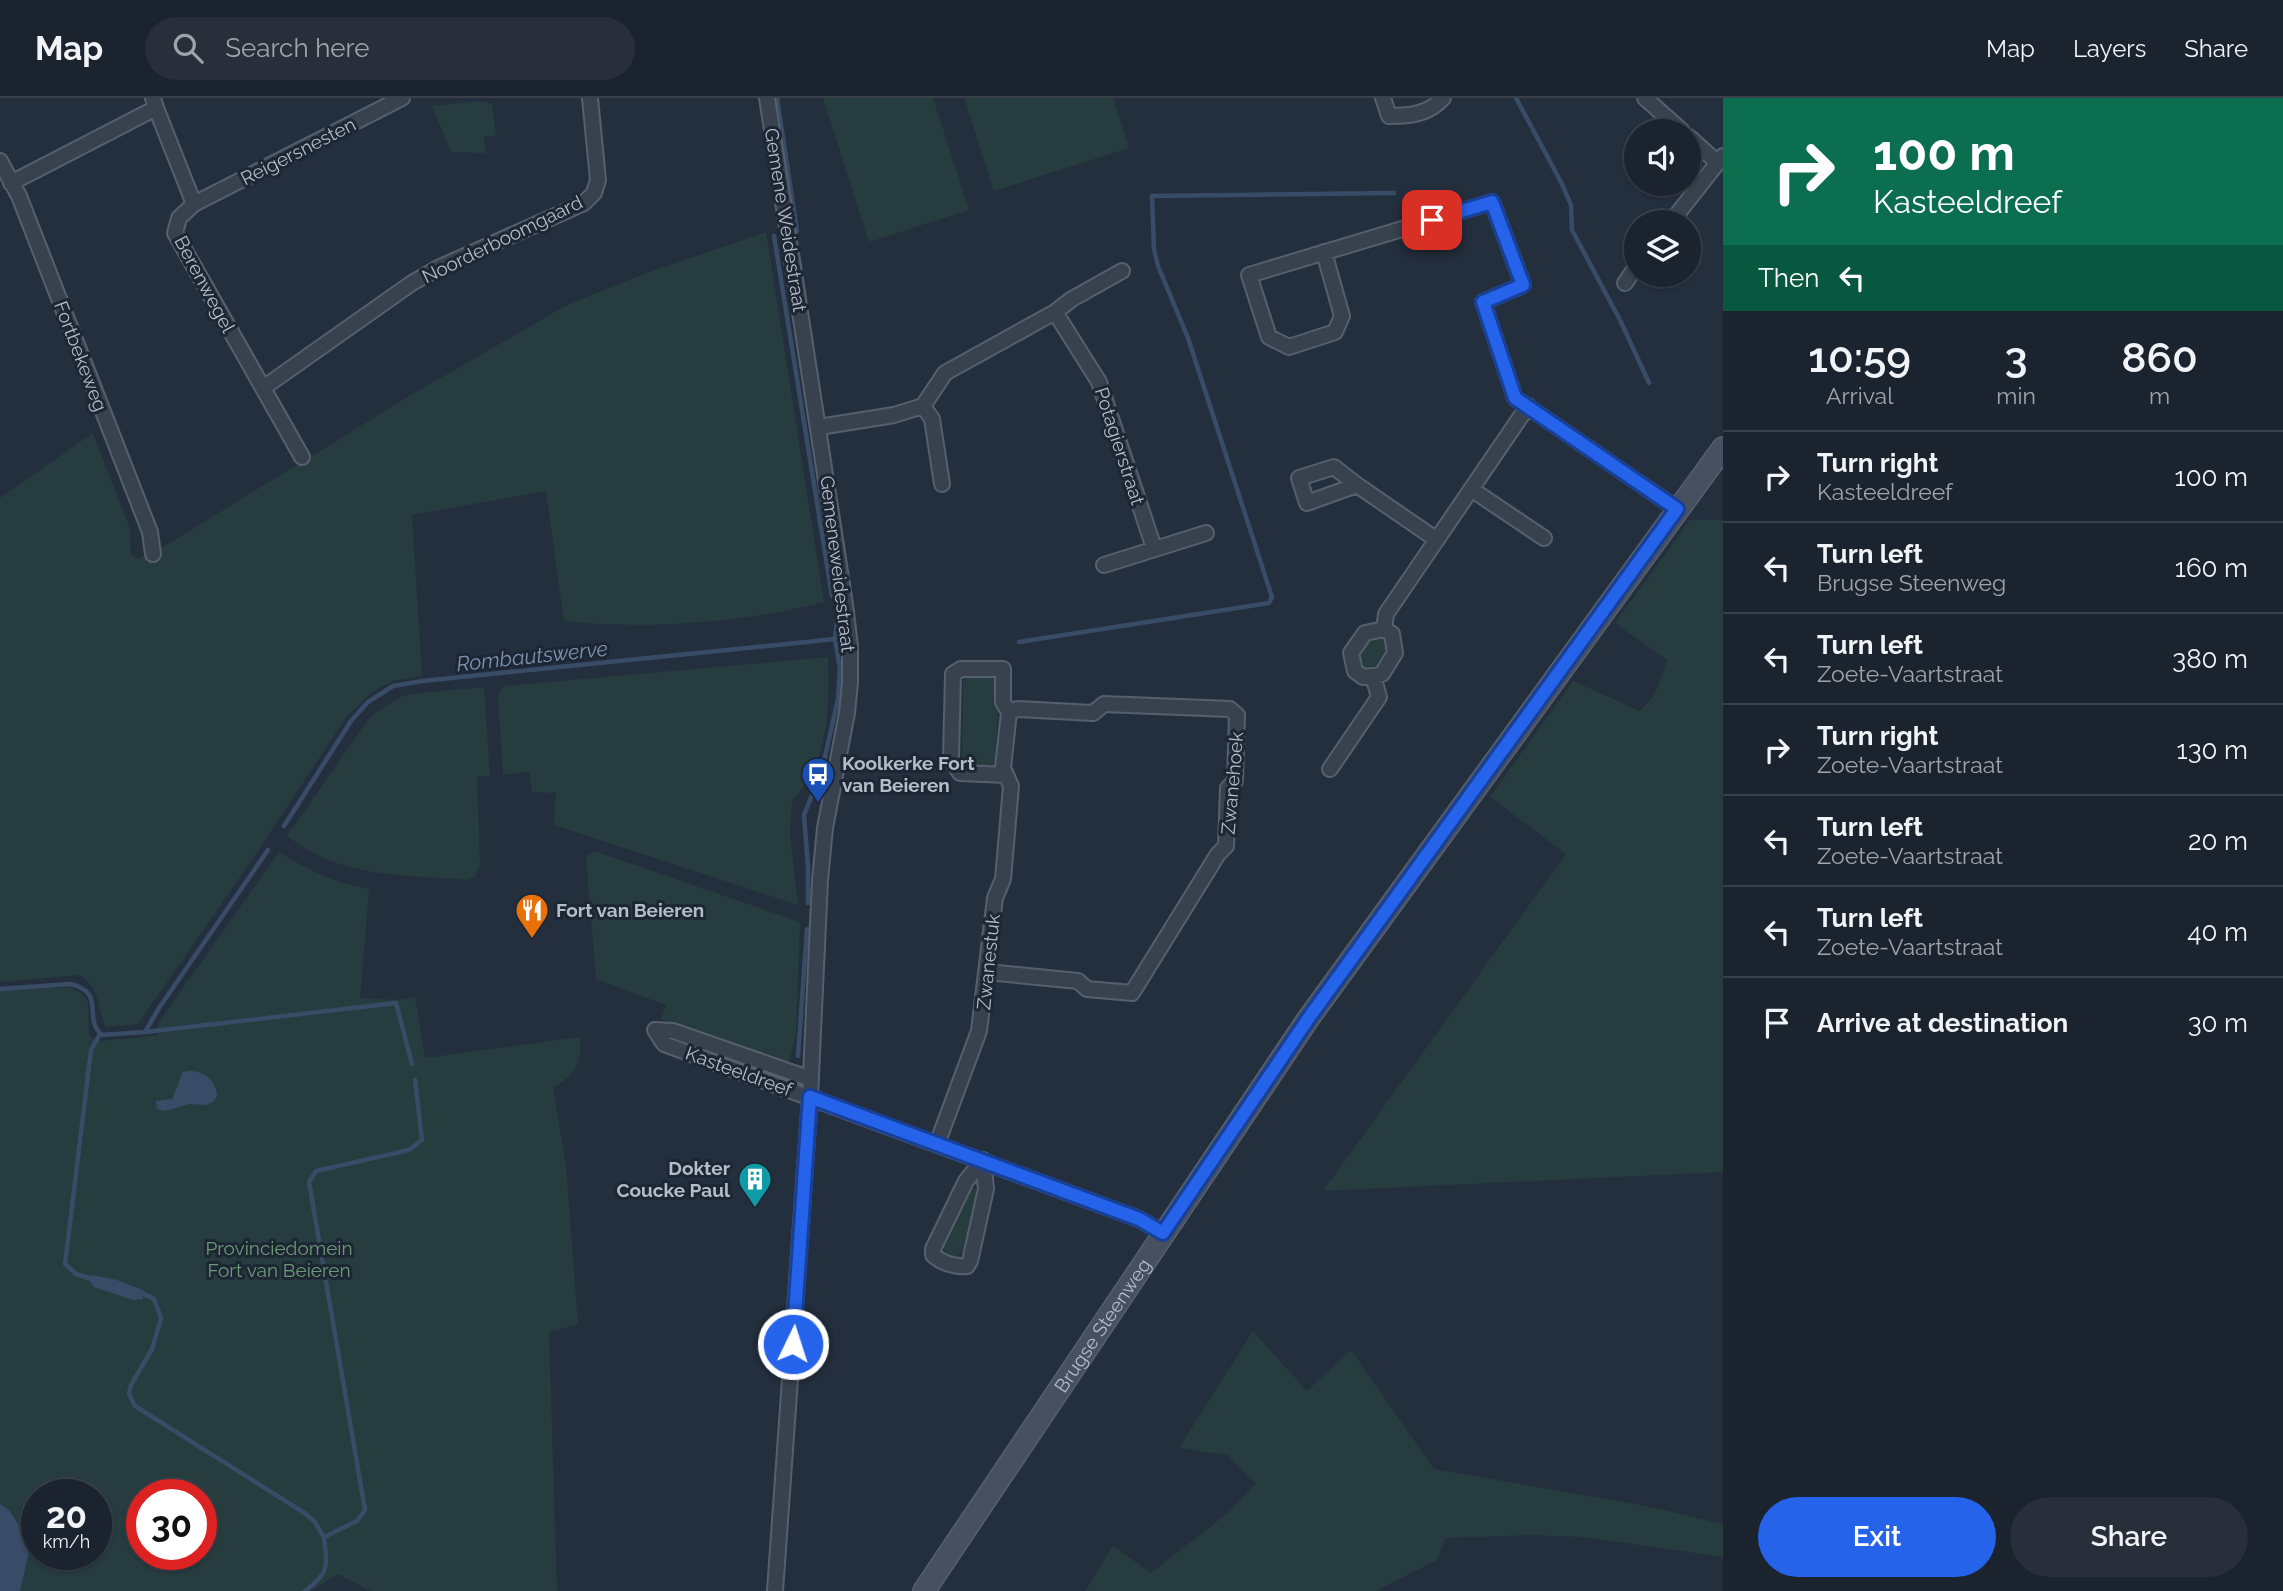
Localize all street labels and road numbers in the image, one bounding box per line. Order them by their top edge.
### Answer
street label: Reigersnesten [237,113,359,189]
street label: Gemene Weidestraat [761,127,811,314]
street label: Noorderboomgaard [418,191,586,287]
street label: Berenwegel [170,232,240,337]
street label: Fortbekeweg [50,298,112,414]
street label: Potagierstraat [1091,384,1150,508]
street label: Gemeneweidestraat [816,474,860,654]
street label: Zwanehoek [1217,731,1247,835]
street label: Zwanestuk [972,913,1004,1011]
street label: Kasteeldreef [683,1041,796,1101]
street label: Brugse Steenweg [1050,1254,1155,1396]

